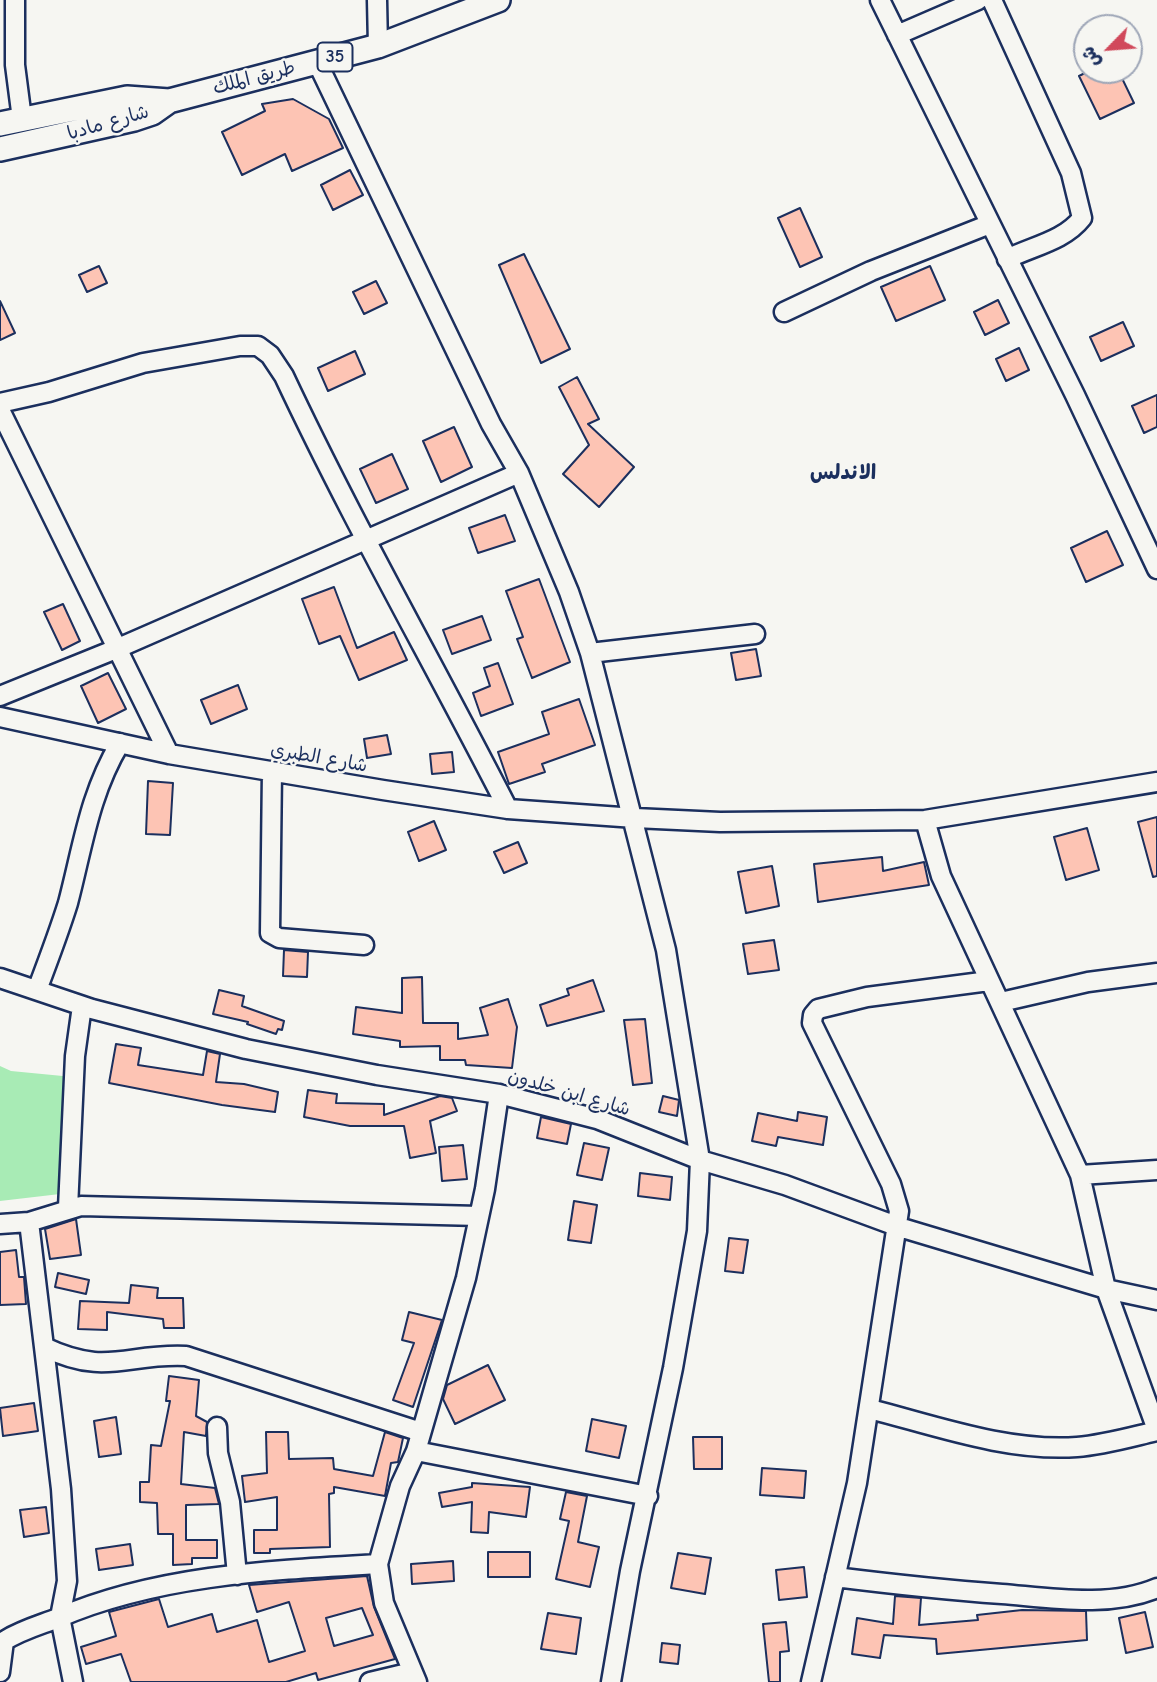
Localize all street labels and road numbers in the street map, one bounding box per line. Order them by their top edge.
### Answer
road number: 35 [318,42,352,72]
street label: طريق الملك [210,56,298,100]
street label: شارع مادبا [65,100,151,146]
street label: شارع الطبري [269,738,369,778]
street label: شارع ابن خلدون [505,1065,633,1121]

